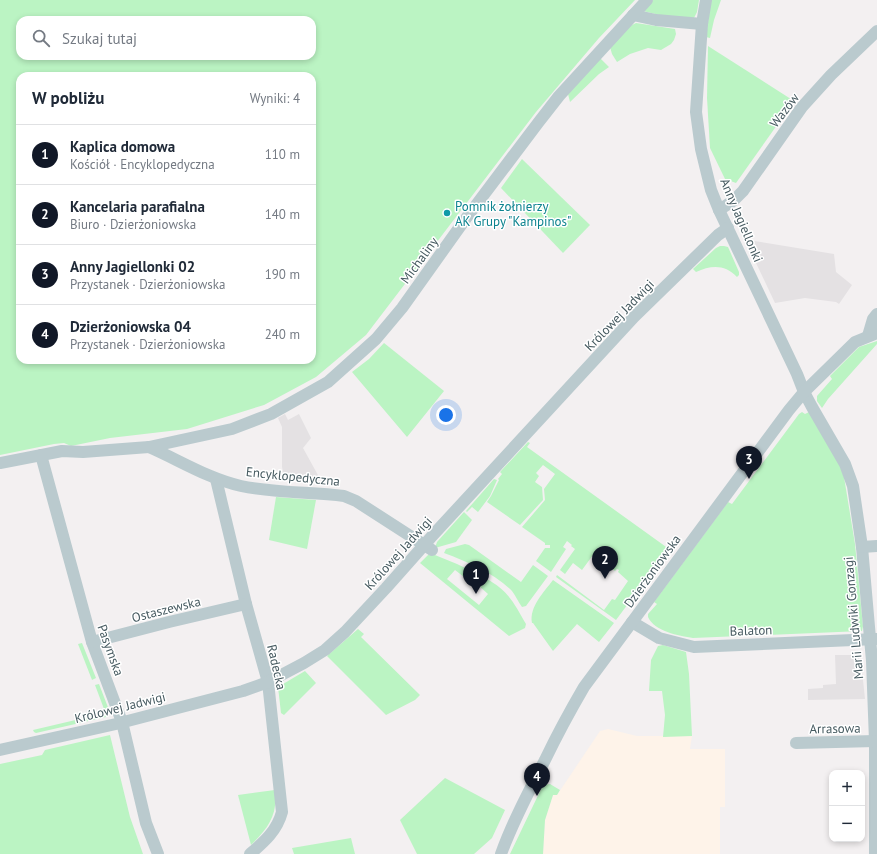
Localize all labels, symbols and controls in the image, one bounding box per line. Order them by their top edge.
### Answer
search box [16,16,316,60]
icon: search [30,27,52,49]
text: Szukaj tutaj [62,29,137,48]
text: W pobliżu [32,87,104,109]
street label: Wazów [766,89,803,131]
text: Wyniki: 4 [250,90,300,107]
text: Kaplica domowa [70,137,175,156]
text: 1 [41,146,49,163]
text: 110 m [265,146,300,163]
text: Kościół · Encyklopedyczna [70,156,215,173]
street label: Anny Jagiellonki [716,176,767,265]
text: Kancelaria parafialna [70,197,205,216]
place label: Pomnik żołnierzy AK Grupy "Kampinos" [455,198,571,230]
text: 2 [41,206,49,223]
text: 140 m [265,206,300,223]
marker: Pomnik żołnierzy AK Grupy "Kampinos" [442,208,452,218]
text: Biuro · Dzierżoniowska [70,216,196,233]
street label: Michaliny [397,234,442,287]
text: Anny Jagiellonki 02 [70,257,195,276]
text: 3 [41,266,49,283]
text: 190 m [265,266,300,283]
text: Przystanek · Dzierżoniowska [70,276,225,293]
street label: Królowej Jadwigi [581,276,658,355]
text: Dzierżoniowska 04 [70,317,191,336]
text: 4 [41,326,49,343]
text: 240 m [265,326,300,343]
text: Przystanek · Dzierżoniowska [70,336,225,353]
your location [436,405,456,425]
pin: 3 [736,446,762,479]
street label: Encyklopedyczna [245,463,341,490]
street label: Królowej Jadwigi [361,513,436,594]
street label: Dzierżoniowska [620,531,685,611]
pin: 2 [592,546,618,579]
street label: Marii Ludwiki Gonzagi [840,556,867,680]
pin: 1 [463,561,489,594]
street label: Ostaszewska [130,593,202,626]
street label: Balaton [729,621,773,640]
street label: Pasymska [93,622,128,678]
street label: Radecka [263,643,290,691]
street label: Królowej Jadwigi [73,688,167,727]
street label: Arrasowa [809,720,861,737]
pin: 4 [524,763,550,796]
map controls [829,770,865,842]
button: + [829,770,865,806]
button: − [829,806,865,842]

